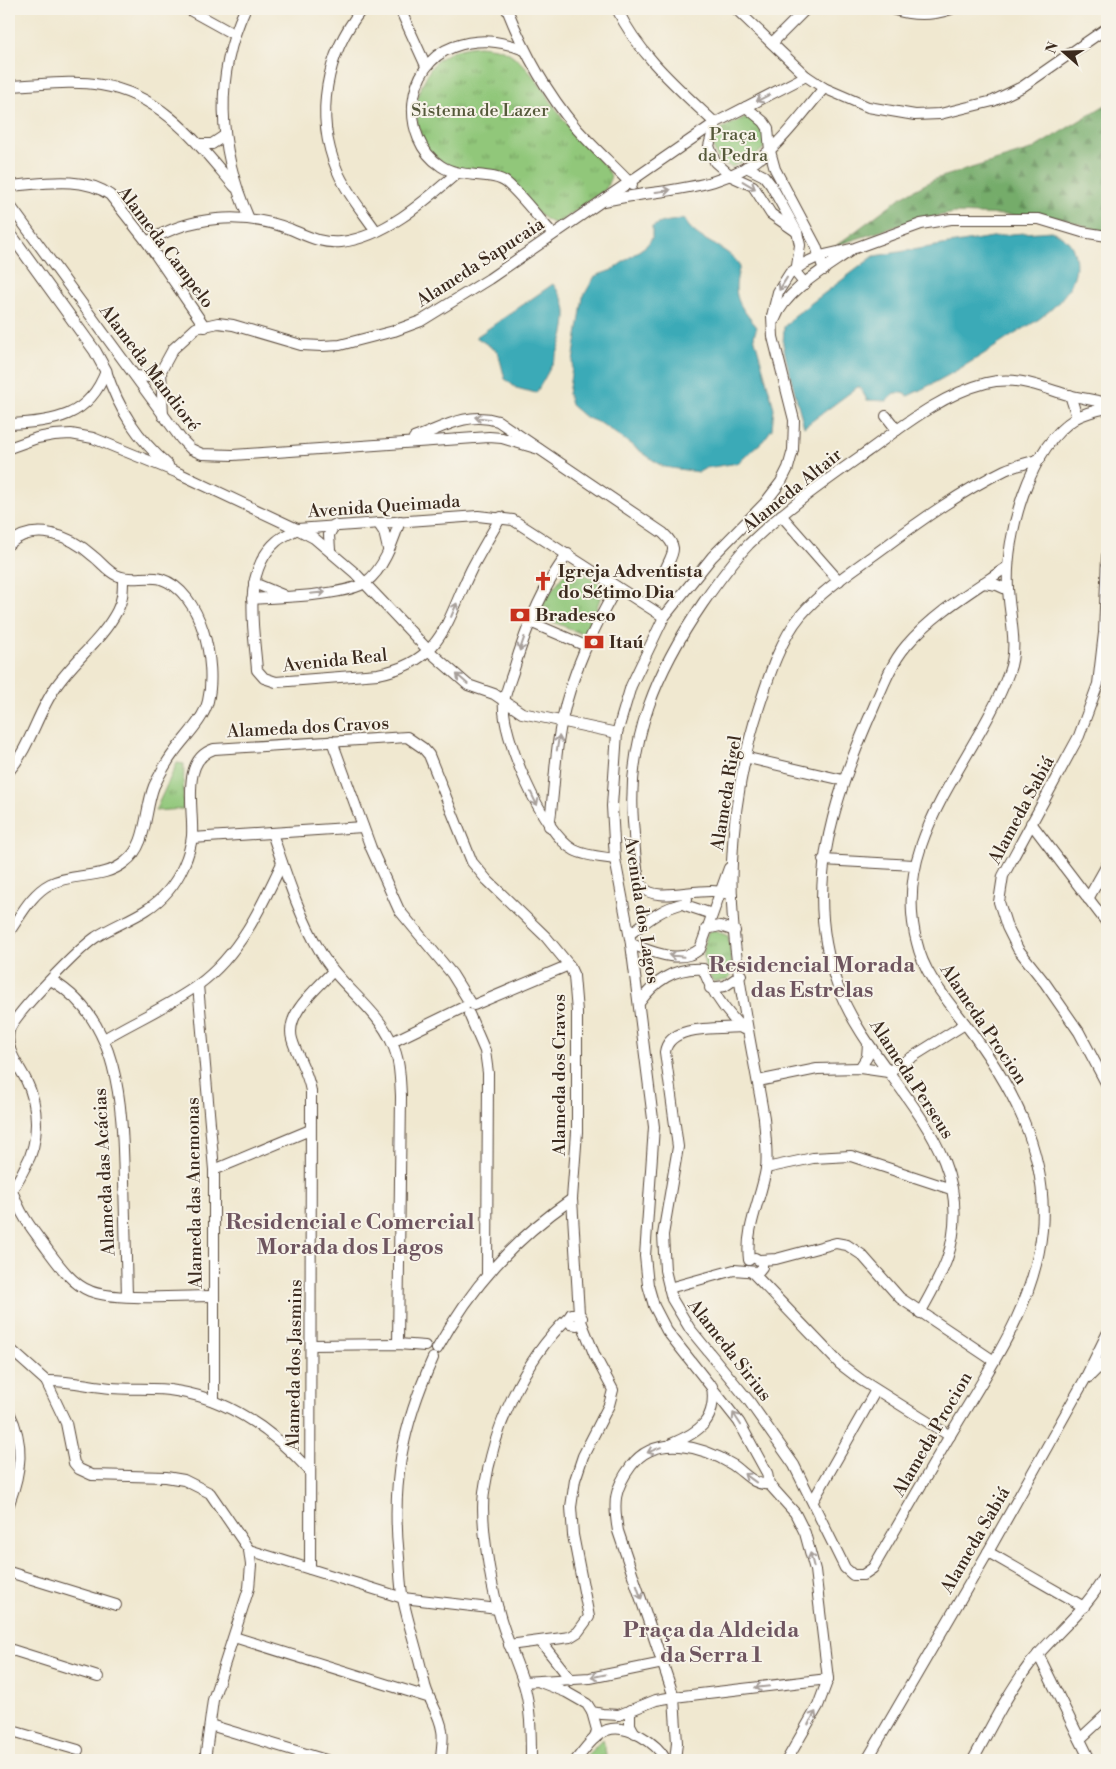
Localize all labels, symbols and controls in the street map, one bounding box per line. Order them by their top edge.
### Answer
north arrow [1038,28,1088,78]
text: N [1042,40,1063,56]
one-way arrow [756,94,771,103]
park label: Sistema de Lazer [411,99,549,122]
park label: Praça da Pedra [698,123,769,167]
street label: Alameda Campelo [112,181,219,313]
one-way arrow [742,181,756,191]
one-way arrow [655,186,671,196]
street label: Alameda Sapucaia [411,212,549,313]
one-way arrow [777,277,787,291]
street label: Alameda Mandioré [94,299,205,436]
one-way arrow [475,413,491,423]
street label: Alameda Altair [737,443,847,538]
street label: Avenida Queimada [306,490,462,523]
place label: Igreja Adventista do Sétimo Dia [558,560,703,604]
church icon: Igreja Adventista do Sétimo Dia [532,570,554,592]
one-way arrow [310,588,326,598]
one-way arrow [450,603,460,618]
bank icon: Bradesco [509,604,531,626]
place label: Bradesco [535,604,616,627]
bank icon: Itaú [583,631,605,653]
place label: Itaú [609,631,644,654]
one-way arrow [517,636,526,652]
street label: Avenida Real [281,644,389,678]
one-way arrow [455,673,468,685]
street label: Alameda dos Cravos [225,712,390,743]
street label: Alameda Rigel [706,733,747,853]
one-way arrow [553,735,563,751]
street label: Alameda Sabiá [983,751,1060,869]
one-way arrow [530,791,539,806]
street label: Avenida dos Lagos [618,834,665,986]
one-way arrow [668,951,684,961]
district label: Residencial Morada das Estrelas [709,952,916,1004]
street label: Alameda Procion [934,959,1033,1089]
street label: Alameda dos Cravos [548,994,571,1157]
street label: Alameda Perseus [864,1014,959,1143]
street label: Alameda das Acácias [89,1088,120,1257]
street label: Alameda das Anemonas [181,1097,208,1290]
district label: Residencial e Comercial Morada dos Lagos [226,1209,474,1261]
street label: Alameda dos Jasmins [281,1279,307,1452]
street label: Alameda Sirius [682,1294,777,1406]
street label: Alameda Procion [887,1367,978,1502]
one-way arrow [732,1412,742,1426]
one-way arrow [647,1445,662,1455]
one-way arrow [743,1473,757,1483]
street label: Alameda Sabiá [935,1482,1016,1599]
one-way arrow [807,1553,816,1569]
one-way arrow [635,1584,644,1599]
district label: Praça da Aldeida da Serra 1 [623,1617,800,1669]
one-way arrow [590,1672,606,1681]
one-way arrow [754,1682,770,1692]
one-way arrow [807,1711,817,1725]

